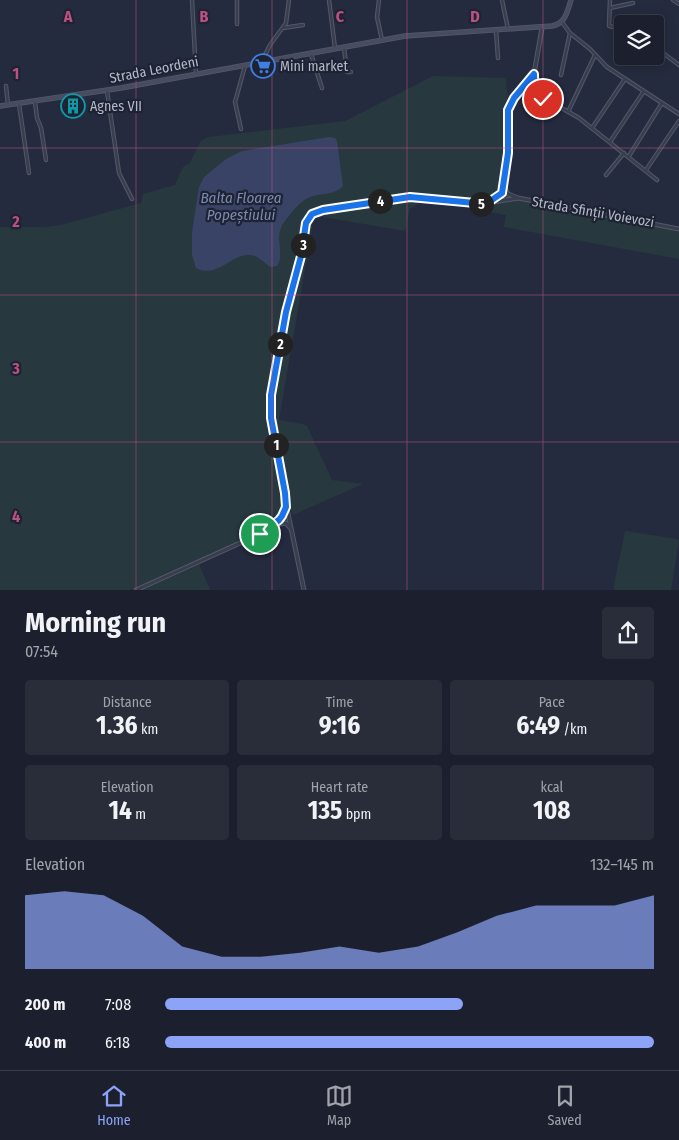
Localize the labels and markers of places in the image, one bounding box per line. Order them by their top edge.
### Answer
supermarket icon: Mini market [250,53,276,79]
place label: Mini market [280,58,349,75]
pin [522,78,564,120]
building icon: Agnes VII [60,93,86,119]
place label: Agnes VII [90,98,142,115]
pin: 4 [368,188,392,214]
pin: 5 [468,192,494,216]
pin: 3 [290,232,316,258]
pin: 2 [268,332,292,356]
pin: 1 [264,432,288,458]
pin [239,513,281,555]

